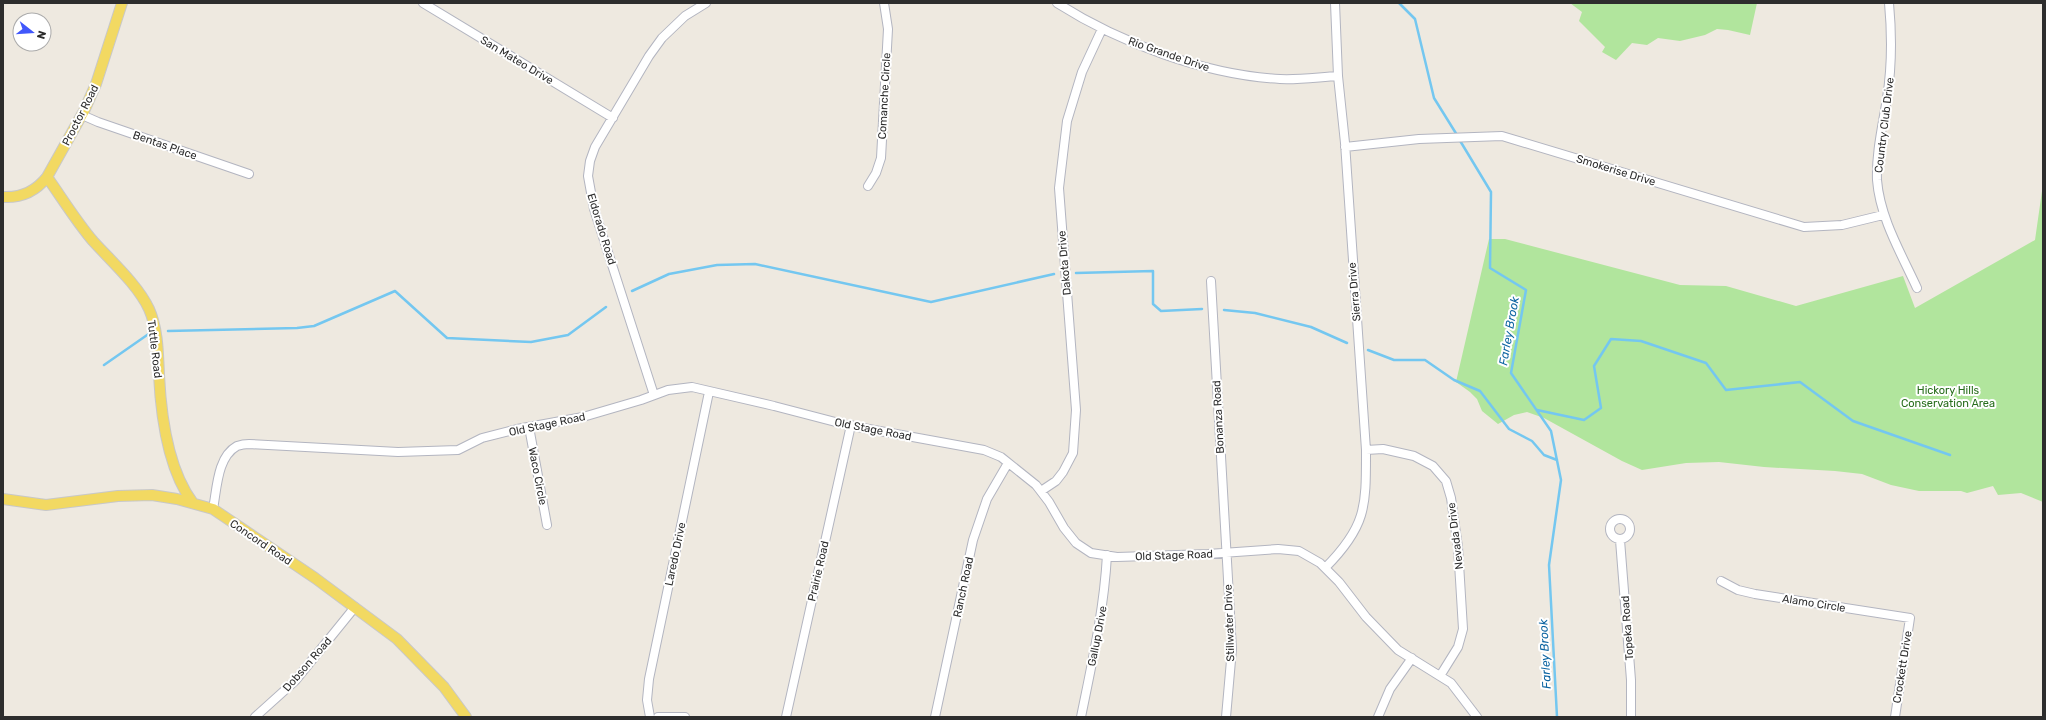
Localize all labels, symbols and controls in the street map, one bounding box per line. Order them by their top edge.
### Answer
north arrow [12,12,52,52]
text: N [34,29,48,41]
street label: San Mateo Drive [478,33,556,87]
street label: Rio Grande Drive [1126,34,1211,74]
street label: Comanche Circle [876,52,893,140]
street label: Country Club Drive [1872,77,1897,174]
street label: Proctor Road [59,82,101,148]
street label: Bentas Place [131,128,199,162]
street label: Smokerise Drive [1575,152,1657,189]
street label: Eldorado Road [584,192,619,266]
street label: Dakota Drive [1055,230,1074,296]
street label: Sierra Drive [1345,262,1364,322]
water label: Farley Brook [1496,295,1522,367]
street label: Tuttle Road [144,319,165,379]
street label: Bonanza Road [1210,380,1227,454]
park label: Hickory Hills Conservation Area [1901,384,1995,410]
street label: Old Stage Road [508,410,587,439]
street label: Old Stage Road [833,416,912,443]
street label: Waco Circle [526,446,549,506]
street label: Nevada Drive [1445,502,1466,570]
street label: Concord Road [227,517,294,568]
street label: Laredo Drive [662,521,689,587]
street label: Prairie Road [805,540,832,603]
street label: Old Stage Road [1135,548,1213,563]
street label: Ranch Road [951,556,976,619]
street label: Stillwater Drive [1222,584,1237,662]
street label: Alamo Circle [1781,592,1846,615]
street label: Topeka Road [1619,595,1636,661]
street label: Gallup Drive [1085,605,1110,667]
water label: Farley Brook [1536,618,1554,689]
street label: Crockett Drive [1890,630,1915,704]
street label: Dobson Road [280,634,335,694]

